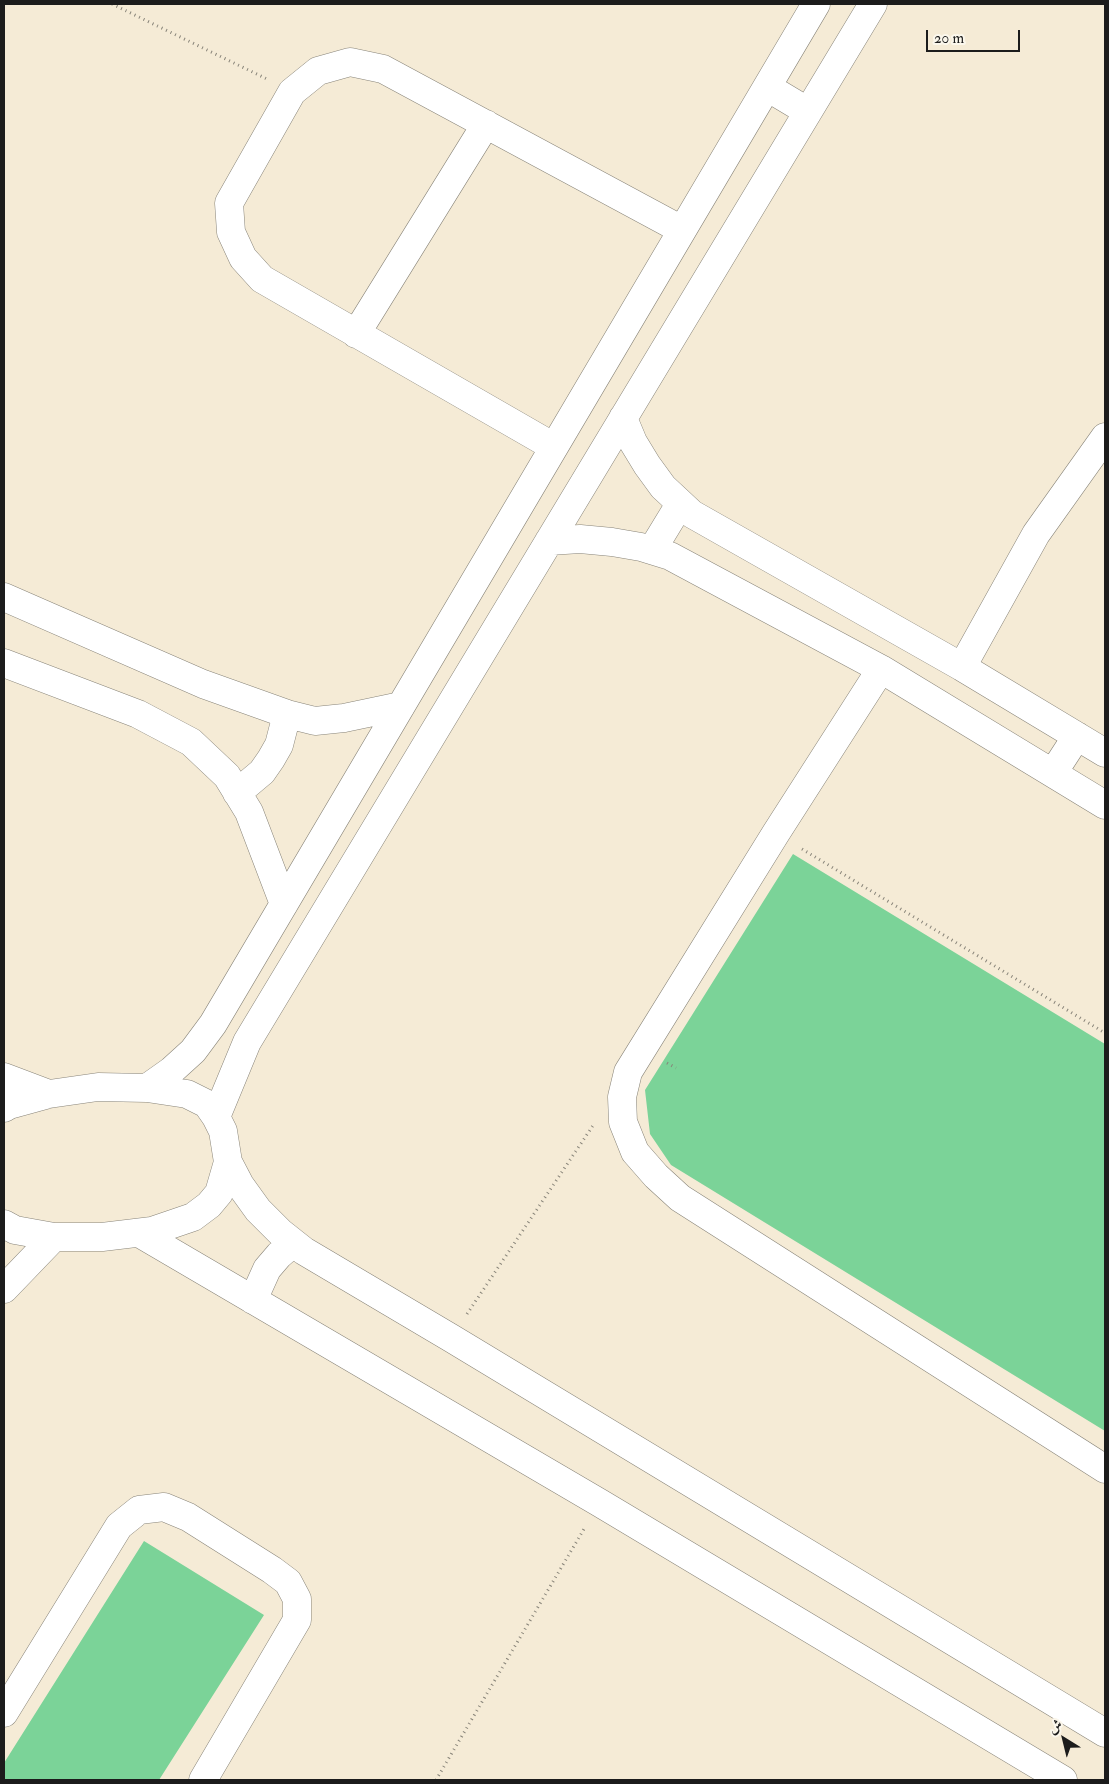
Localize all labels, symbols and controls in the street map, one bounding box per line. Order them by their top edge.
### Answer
scale bar [929,20,1023,52]
text: 20 m [934,29,964,48]
north arrow [1039,1714,1089,1764]
text: ش [1044,1716,1065,1737]

